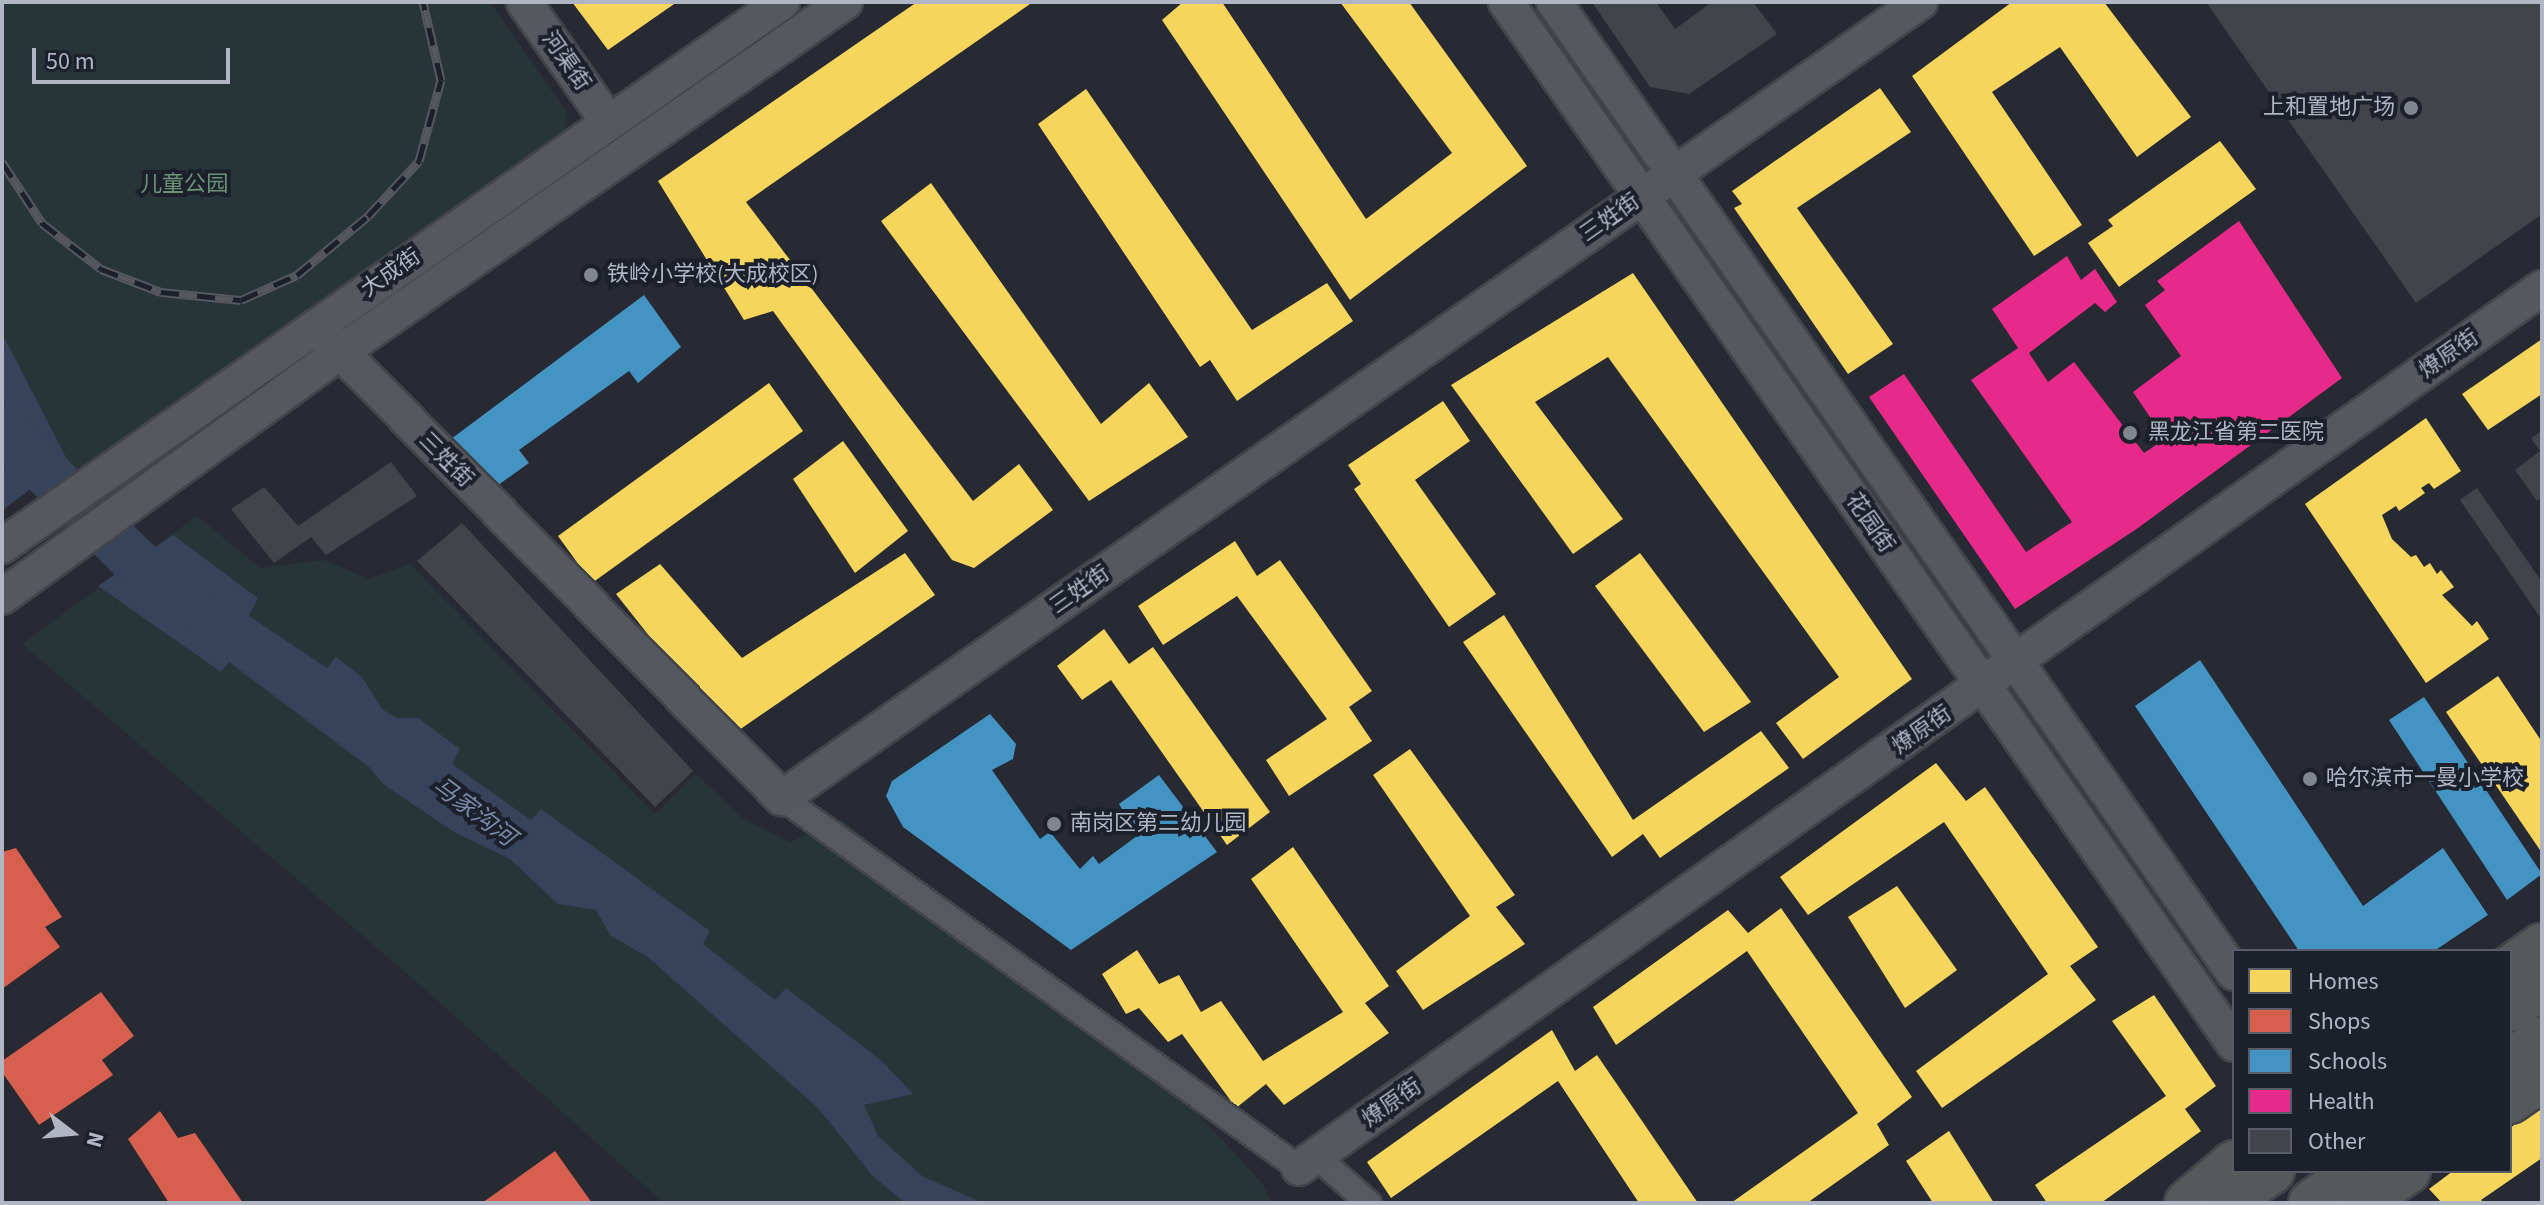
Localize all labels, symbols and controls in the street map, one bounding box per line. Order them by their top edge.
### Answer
street label: 河渠街 [536,26,596,96]
scale bar [36,32,234,82]
text: 50 m [46,44,95,79]
place label: 上和置地广场 [2263,95,2395,121]
marker: 上和置地广场 [2402,99,2420,117]
park label: 儿童公园 [140,172,228,198]
street label: 三姓街 [1575,188,1645,248]
street label: 大成街 [356,243,426,303]
place label: 铁岭小学校(大成校区) [607,262,818,288]
marker: 铁岭小学校(大成校区) [582,266,600,284]
street label: 燎原街 [2414,324,2484,384]
place label: 黑龙江省第二医院 [2148,420,2324,446]
marker: 黑龙江省第二医院 [2119,422,2141,444]
street label: 三姓街 [413,427,479,493]
street label: 花园街 [1840,488,1900,558]
street label: 三姓街 [1045,560,1115,620]
street label: 燎原街 [1887,700,1957,760]
place label: 哈尔滨市一曼小学校 [2326,766,2524,792]
marker: 哈尔滨市一曼小学校 [2301,770,2319,788]
water label: 马家沟河 [427,772,521,852]
place label: 南岗区第二幼儿园 [1070,811,1246,837]
marker: 南岗区第二幼儿园 [1045,815,1063,833]
legend [2232,949,2512,1173]
text: Homes [2308,964,2379,999]
text: Shops [2308,1004,2370,1039]
text: Schools [2308,1044,2387,1079]
street label: 燎原街 [1357,1073,1427,1133]
text: Health [2308,1084,2375,1119]
north arrow [32,1093,112,1173]
text: Other [2308,1124,2365,1159]
text: N [78,1128,112,1151]

